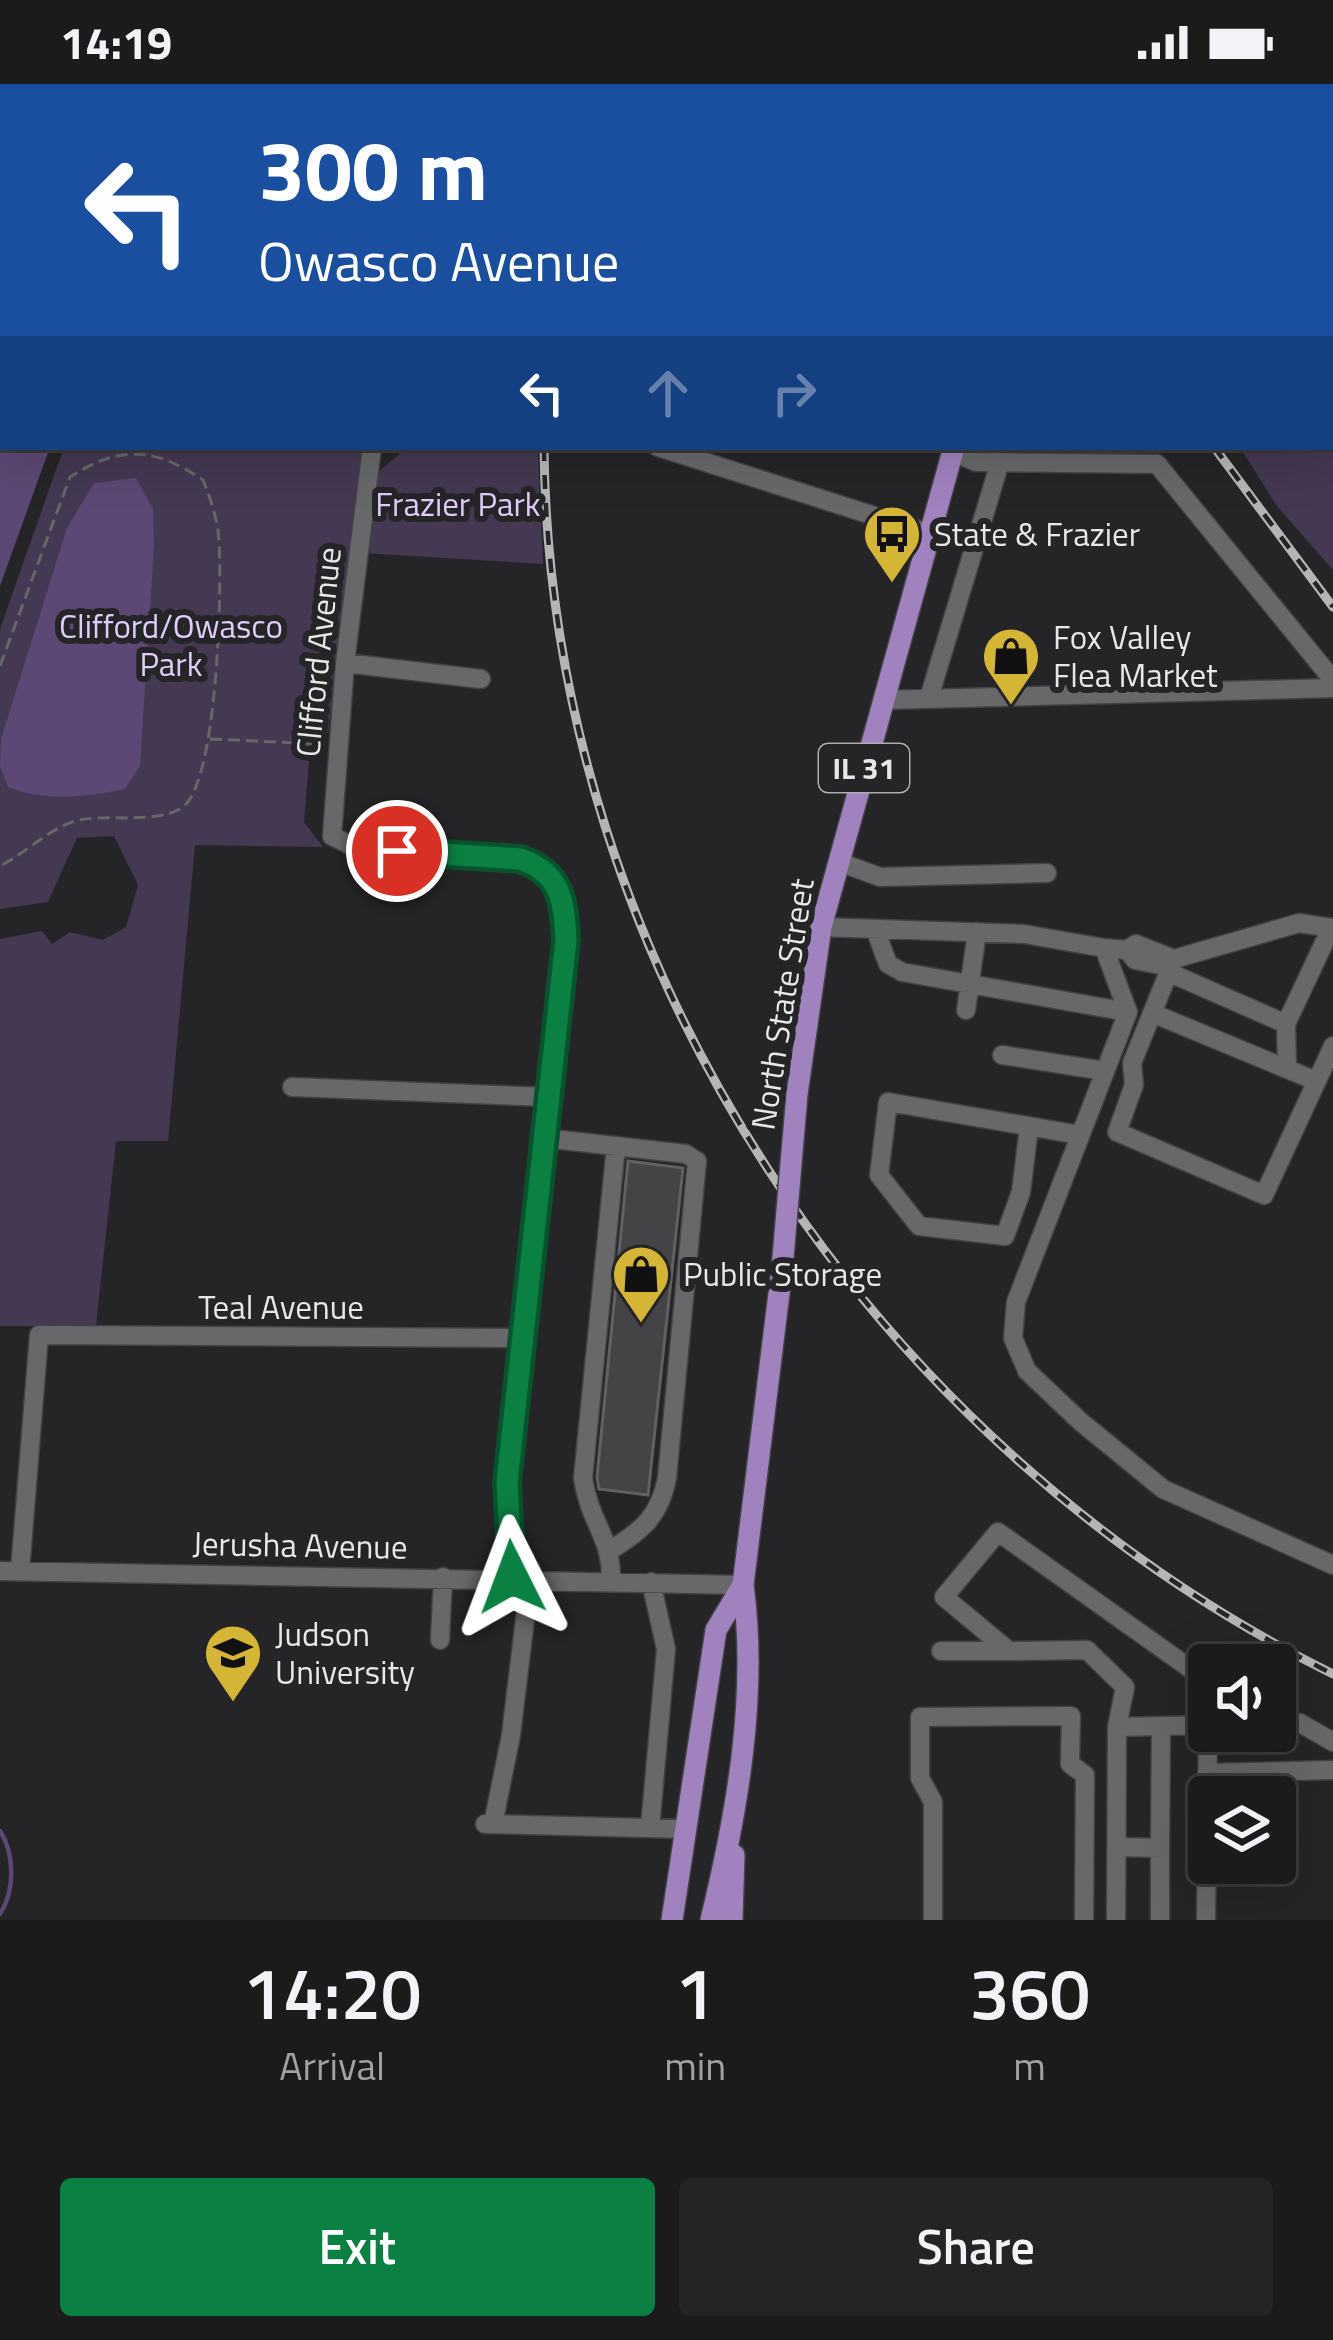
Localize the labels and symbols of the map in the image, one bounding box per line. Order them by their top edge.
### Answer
park label: Frazier Park [375,479,541,529]
bus stop icon: State & Frazier [861,503,923,585]
place label: State & Frazier [934,509,1140,559]
street label: Clifford Avenue [282,545,354,759]
park label: Clifford/Owasco Park [59,601,283,689]
place label: Fox Valley Flea Market [1053,612,1218,700]
shop icon: Fox Valley Flea Market [980,625,1042,707]
road number: IL 31 [819,744,909,792]
pin [346,800,448,902]
street label: North State Street [737,874,827,1133]
shop icon: Public Storage [610,1243,672,1325]
place label: Public Storage [683,1249,882,1299]
street label: Teal Avenue [198,1282,364,1332]
position arrow [449,1514,575,1640]
street label: Jerusha Avenue [192,1518,408,1572]
place label: Judson University [275,1609,415,1697]
school or university icon: Judson University [202,1622,264,1704]

